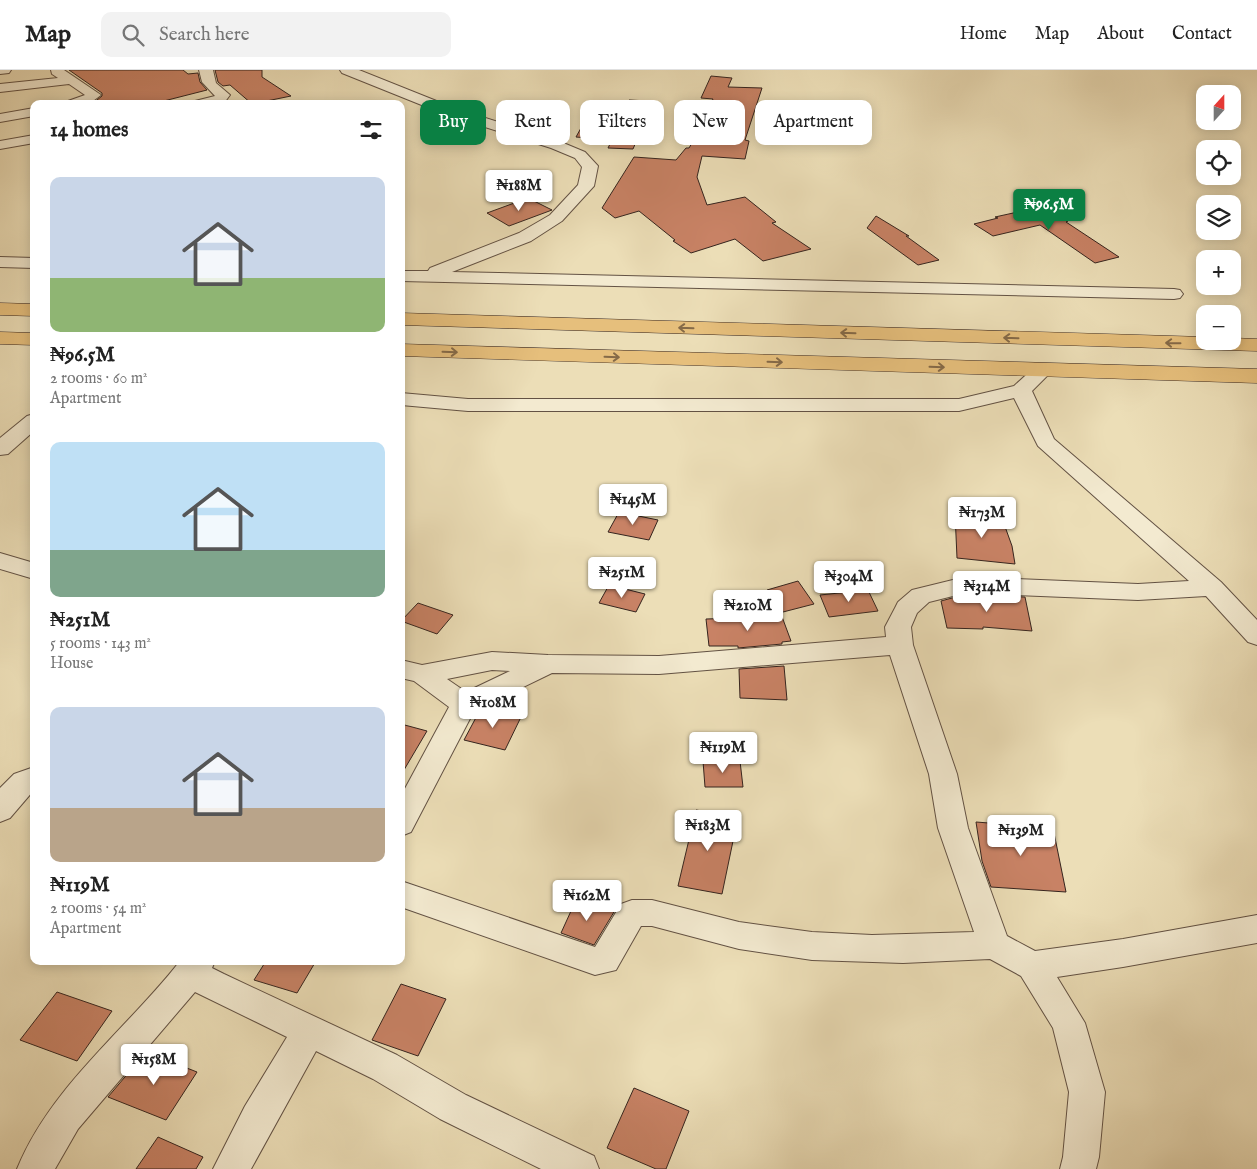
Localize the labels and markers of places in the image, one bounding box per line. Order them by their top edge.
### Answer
pin: ₦188M [484,170,554,212]
pin: ₦96.5M [1008,189,1090,231]
pin: ₦145M [598,484,668,526]
pin: ₦173M [947,496,1017,539]
pin: ₦251M [587,556,657,599]
pin: ₦304M [814,560,884,603]
pin: ₦314M [952,570,1022,613]
pin: ₦210M [713,590,783,632]
pin: ₦108M [458,686,528,729]
pin: ₦119M [688,732,758,774]
pin: ₦183M [673,810,743,852]
pin: ₦139M [986,814,1056,857]
pin: ₦162M [552,880,622,922]
pin: ₦158M [119,1044,189,1086]

